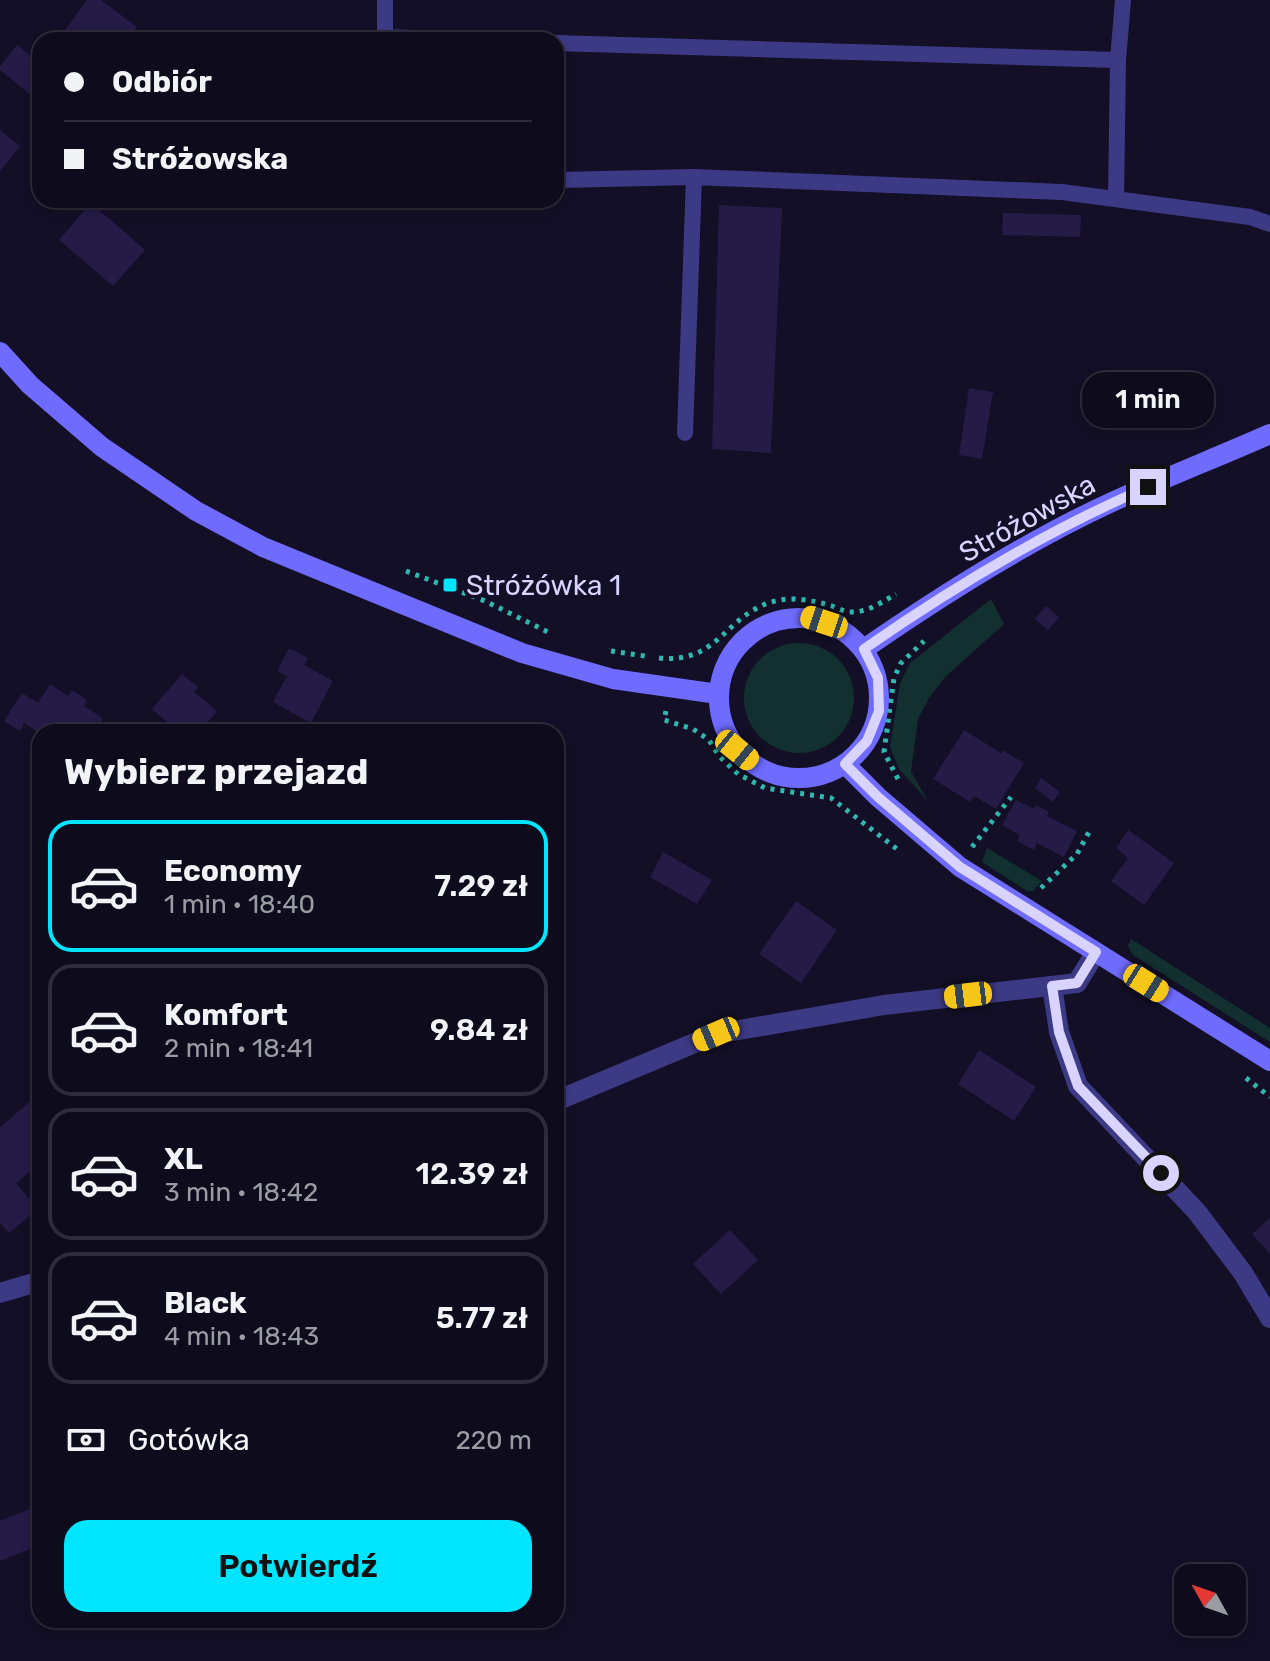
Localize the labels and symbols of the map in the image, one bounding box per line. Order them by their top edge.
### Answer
callout: 1 min [1082,371,1214,427]
street label: Stróżowska [953,468,1101,569]
route end [1130,469,1166,505]
place label: Stróżówka 1 [466,569,621,602]
marker: Stróżówka 1 [441,576,459,594]
car [797,603,851,641]
car [711,726,763,774]
car [1119,960,1173,1006]
car [943,980,993,1010]
car [689,1014,743,1054]
route start [1143,1155,1179,1191]
north arrow [1174,1564,1246,1636]

